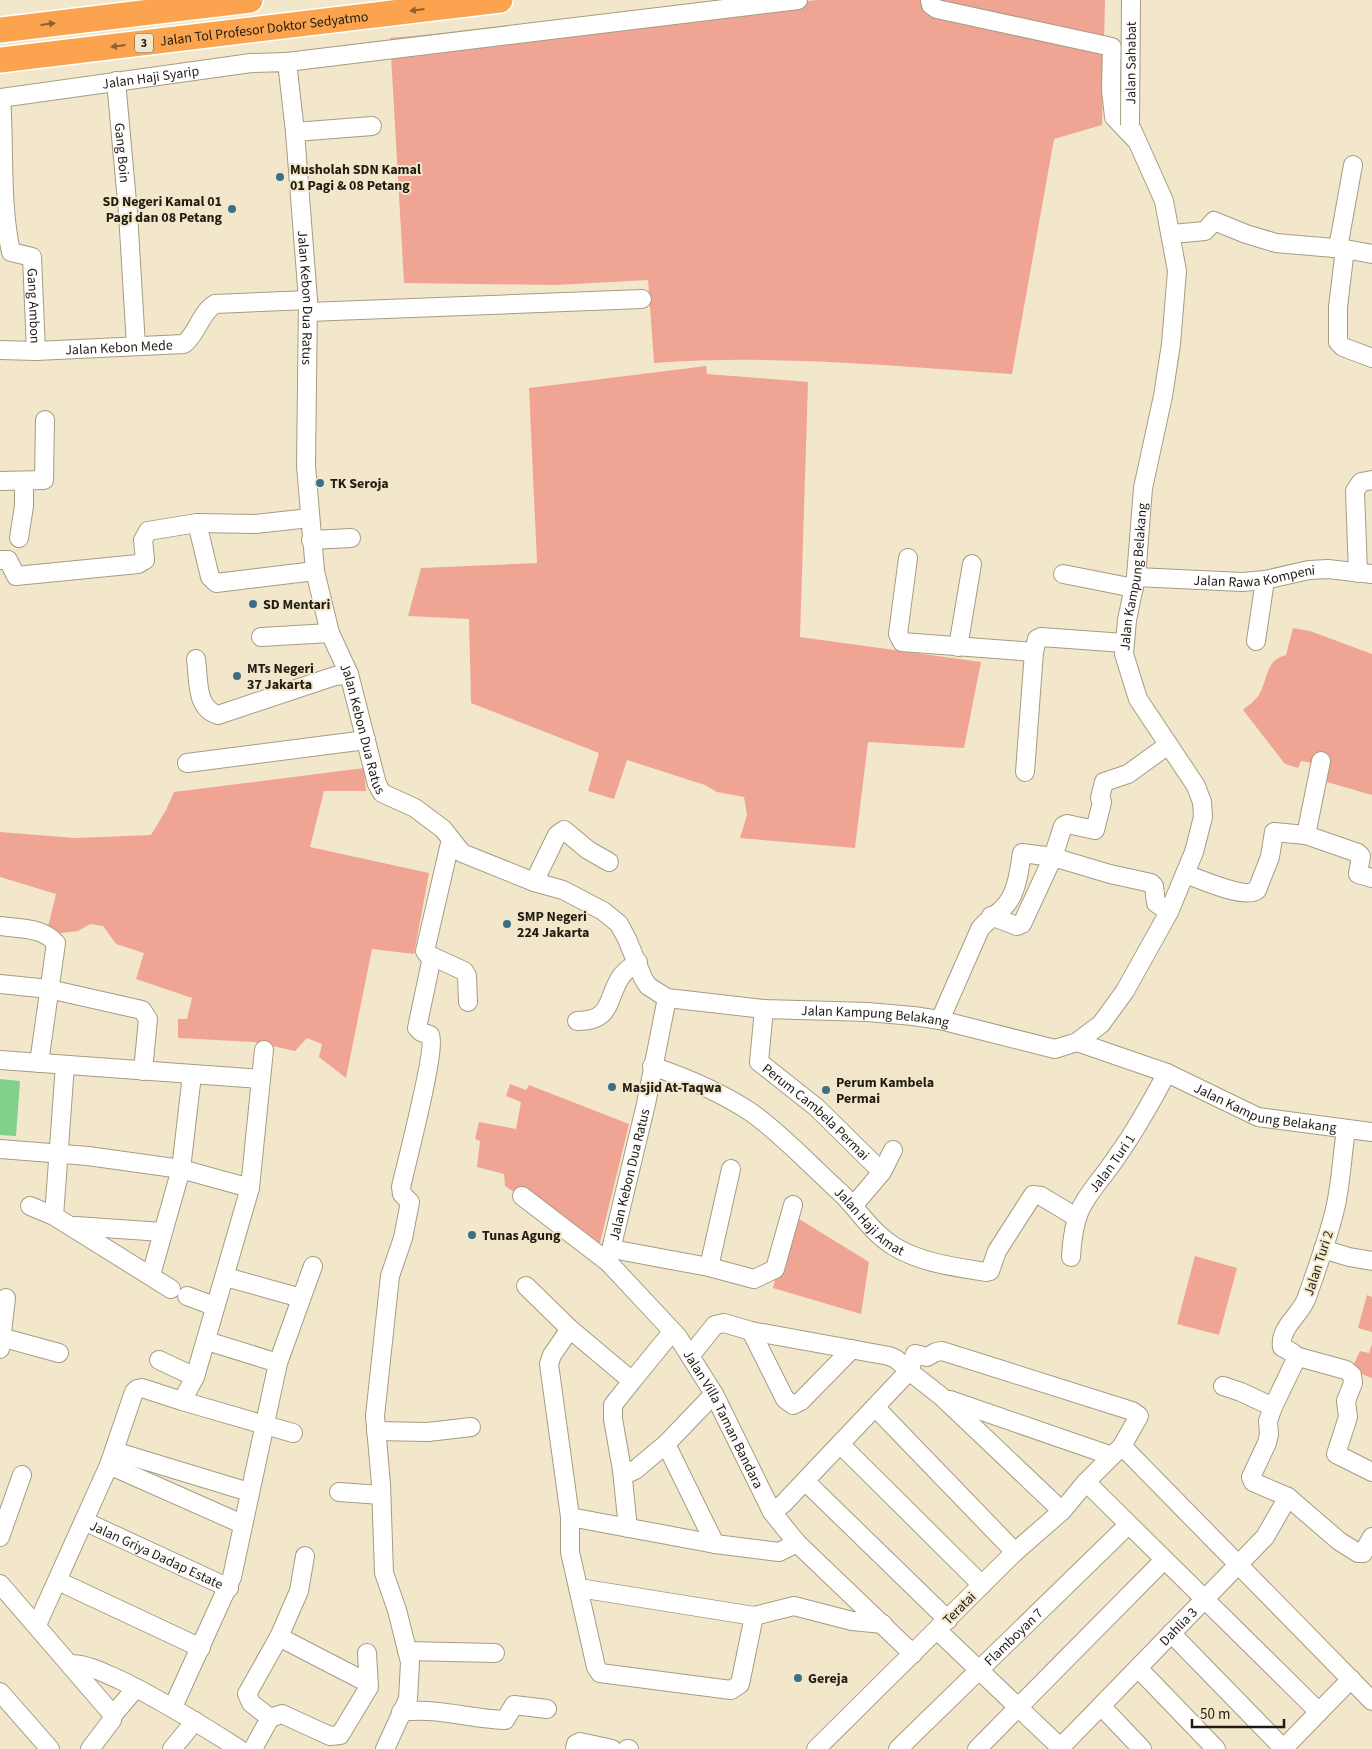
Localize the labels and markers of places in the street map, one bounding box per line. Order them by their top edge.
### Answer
place label: Musholah SDN Kamal 01 Pagi & 08 Petang [290,160,421,196]
marker: Musholah SDN Kamal 01 Pagi & 08 Petang [274,171,286,183]
place label: SD Negeri Kamal 01 Pagi dan 08 Petang [102,192,223,228]
marker: SD Negeri Kamal 01 Pagi dan 08 Petang [226,203,238,215]
place label: TK Seroja [330,474,389,494]
marker: TK Seroja [314,477,326,489]
place label: SD Mentari [263,595,330,615]
marker: SD Mentari [247,598,259,610]
place label: MTs Negeri 37 Jakarta [247,659,314,695]
marker: MTs Negeri 37 Jakarta [231,670,243,682]
place label: SMP Negeri 224 Jakarta [517,907,589,943]
marker: SMP Negeri 224 Jakarta [501,918,513,930]
place label: Perum Kambela Permai [836,1073,934,1109]
place label: Masjid At-Taqwa [622,1078,722,1098]
marker: Masjid At-Taqwa [606,1081,618,1093]
marker: Perum Kambela Permai [820,1084,832,1096]
place label: Tunas Agung [482,1226,561,1246]
marker: Tunas Agung [466,1229,478,1241]
place label: Gereja [808,1669,848,1689]
marker: Gereja [792,1672,804,1684]

